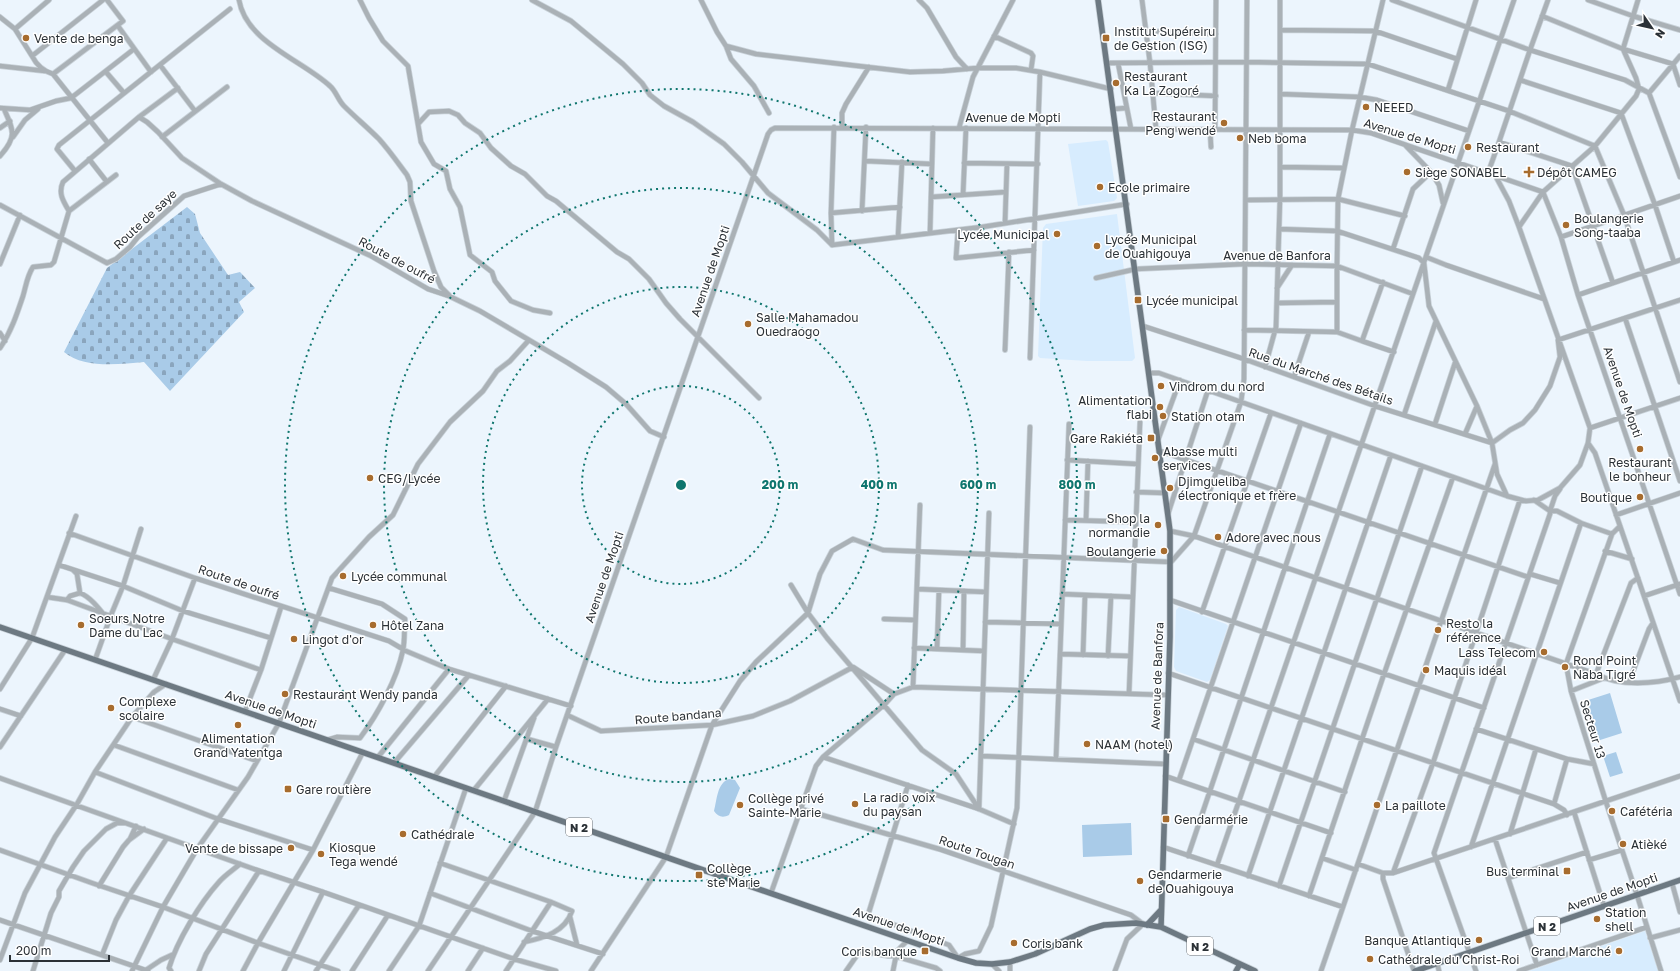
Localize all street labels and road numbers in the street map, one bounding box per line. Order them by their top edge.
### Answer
street label: Avenue de Mopti [965,110,1061,125]
street label: Avenue de Mopti [1362,115,1458,157]
street label: Route de saye [110,186,180,252]
street label: Avenue de Mopti [687,223,733,319]
street label: Route de oufré [356,233,438,287]
street label: Avenue de Banfora [1223,248,1331,263]
street label: Rue du Marché des Bétails [1247,344,1395,408]
street label: Avenue de Mopti [1600,344,1646,440]
street label: Avenue de Mopti [581,529,627,625]
street label: Route de oufré [196,561,282,603]
street label: Avenue de Banfora [1148,622,1166,730]
street label: Avenue de Mopti [223,686,319,732]
street label: Secteur 13 [1577,698,1609,760]
street label: Route bandana [634,705,722,727]
road number: N 2 [566,818,592,836]
street label: Route Tougan [937,832,1017,872]
street label: Avenue de Mopti [1564,869,1660,915]
street label: Avenue de Mopti [851,903,947,949]
road number: N 2 [1534,917,1560,935]
road number: N 2 [1187,937,1213,955]

